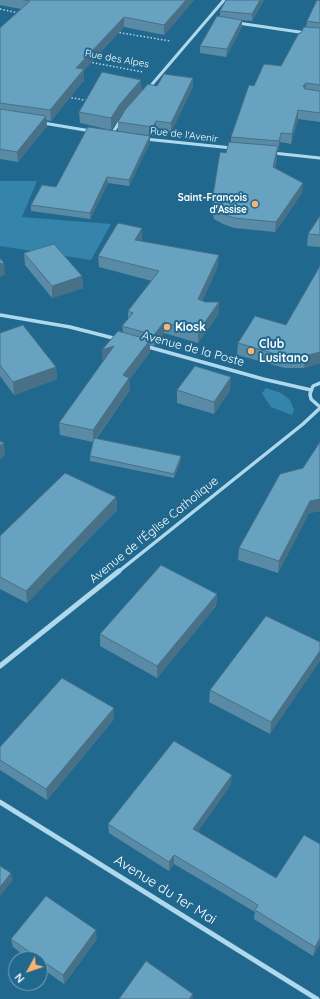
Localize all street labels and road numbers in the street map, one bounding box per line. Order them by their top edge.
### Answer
street label: Rue des Alpes [84,47,150,71]
street label: Rue de l'Avenir [149,125,219,145]
street label: Avenue de la Poste [140,328,246,370]
street label: Avenue de l'Église Catholique [87,474,221,586]
street label: Avenue du 1er Mai [111,852,219,928]

